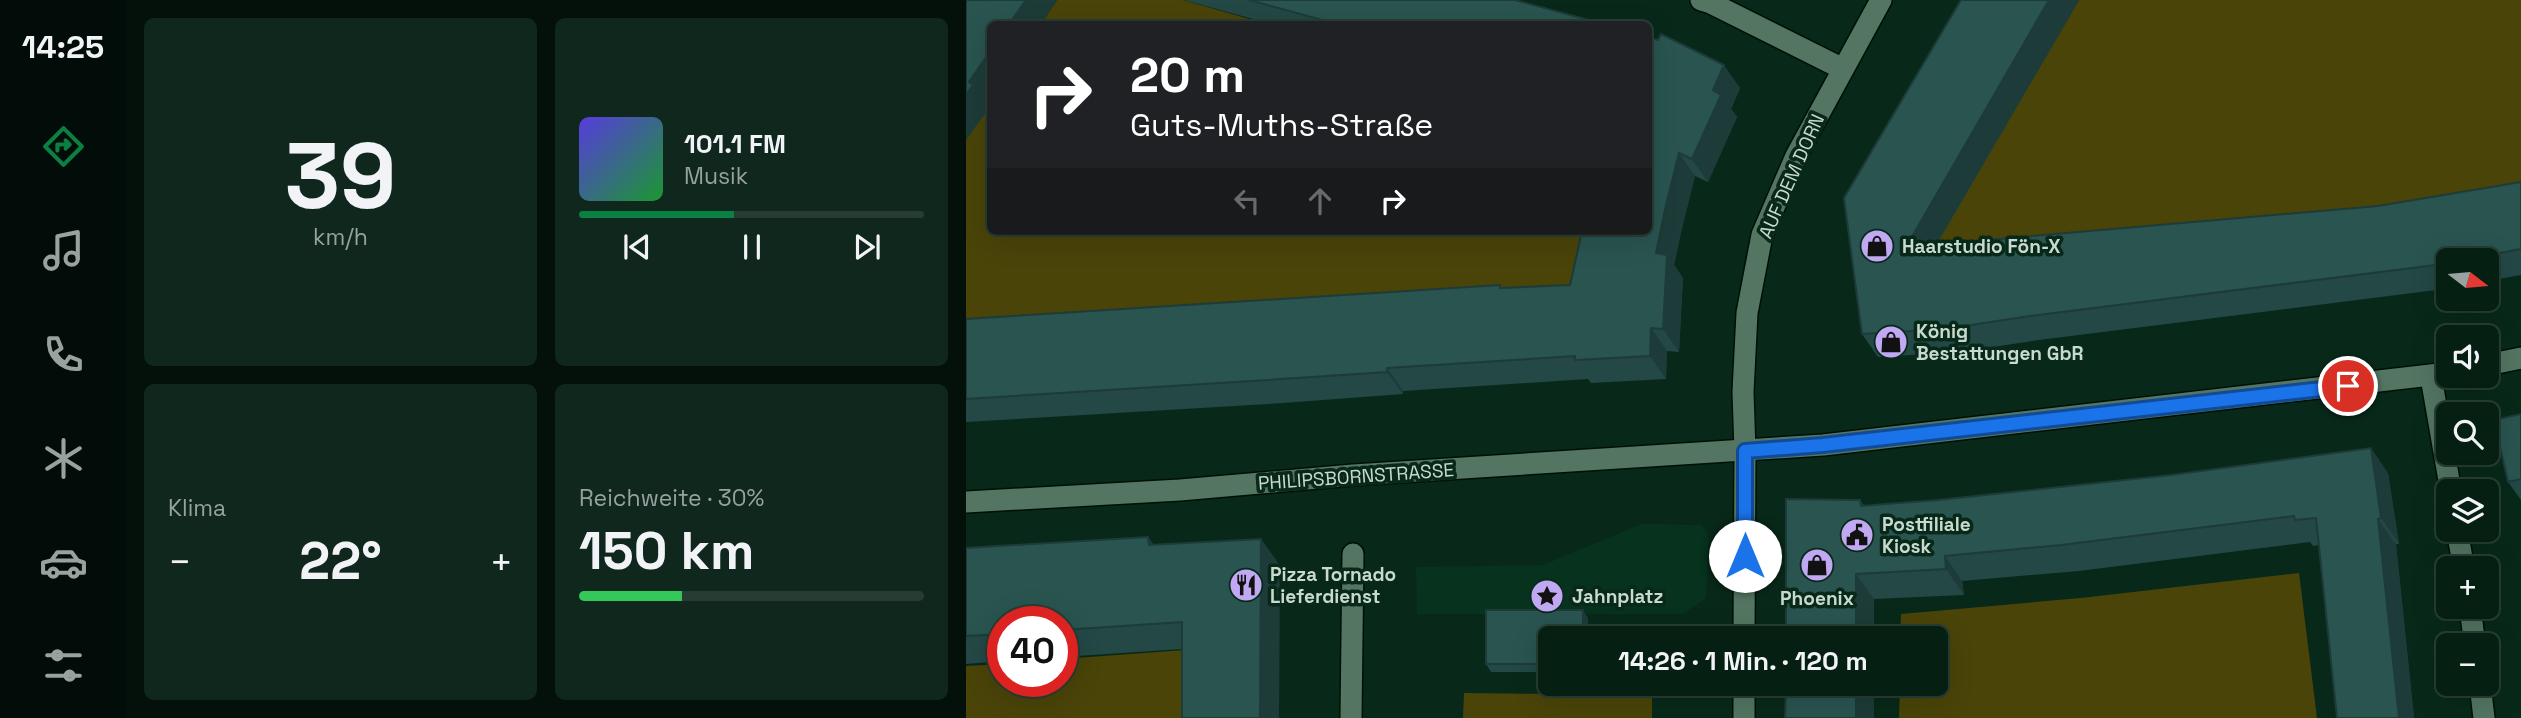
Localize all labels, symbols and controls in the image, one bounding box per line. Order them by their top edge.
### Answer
text: 14:25 [22,27,104,67]
text: 20 m [1130,44,1245,106]
icon: right [1015,49,1106,140]
text: Guts-Muths-Straße [1130,105,1433,145]
street label: AUF DEM DORN [1753,110,1830,243]
text: 39 [285,118,396,235]
icon: directions [39,122,88,171]
text: 101.1 FM [684,127,786,161]
text: Musik [684,161,748,191]
icon: left [1228,182,1266,220]
icon: ahead [1301,182,1339,220]
icon: right [1374,182,1412,220]
text: km/h [313,222,368,252]
icon: music [39,226,88,275]
shop icon: Haarstudio Fön-X [1858,227,1896,265]
icon: previous [618,228,656,266]
icon: pause [733,228,771,266]
icon: next [848,228,886,266]
place label: Haarstudio Fön-X [1902,234,2061,259]
north arrow [2436,248,2499,312]
map controls [2436,248,2499,696]
place label: König Bestattungen GbR [1916,319,2084,366]
shop icon: König Bestattungen GbR [1872,323,1910,361]
button: sound [2436,325,2499,388]
icon: phone [39,330,88,379]
pin [2318,356,2378,416]
icon: arrive [2329,367,2367,405]
button: search [2436,402,2499,465]
icon: climate [39,434,88,483]
street label: PHILIPSBORNSTRASSE [1257,457,1455,496]
button: layers [2436,479,2499,542]
text: Reichweite · 30% [579,483,764,513]
text: Klima [168,493,226,523]
place label: Postfiliale Kiosk [1882,512,1971,559]
public building icon: Postfiliale Kiosk [1838,516,1876,554]
text: 150 km [579,518,754,584]
position arrow [1708,519,1782,593]
text: 22° [299,528,382,594]
icon: car [39,538,88,587]
text: − [168,538,192,586]
text: + [489,538,513,586]
shop icon: Phoenix [1798,546,1836,584]
button: + [2436,556,2499,619]
place label: Pizza Tornado Lieferdienst [1270,562,1396,609]
restaurant icon: Pizza Tornado Lieferdienst [1227,566,1265,604]
place icon: Jahnplatz [1528,577,1566,615]
place label: Jahnplatz [1572,584,1663,609]
place label: Phoenix [1780,586,1854,611]
speed limit sign: 40 [987,606,1078,697]
button: − [2436,633,2499,696]
icon: filters [39,641,88,690]
text: 14:26 · 1 Min. · 120 m [1618,644,1868,678]

